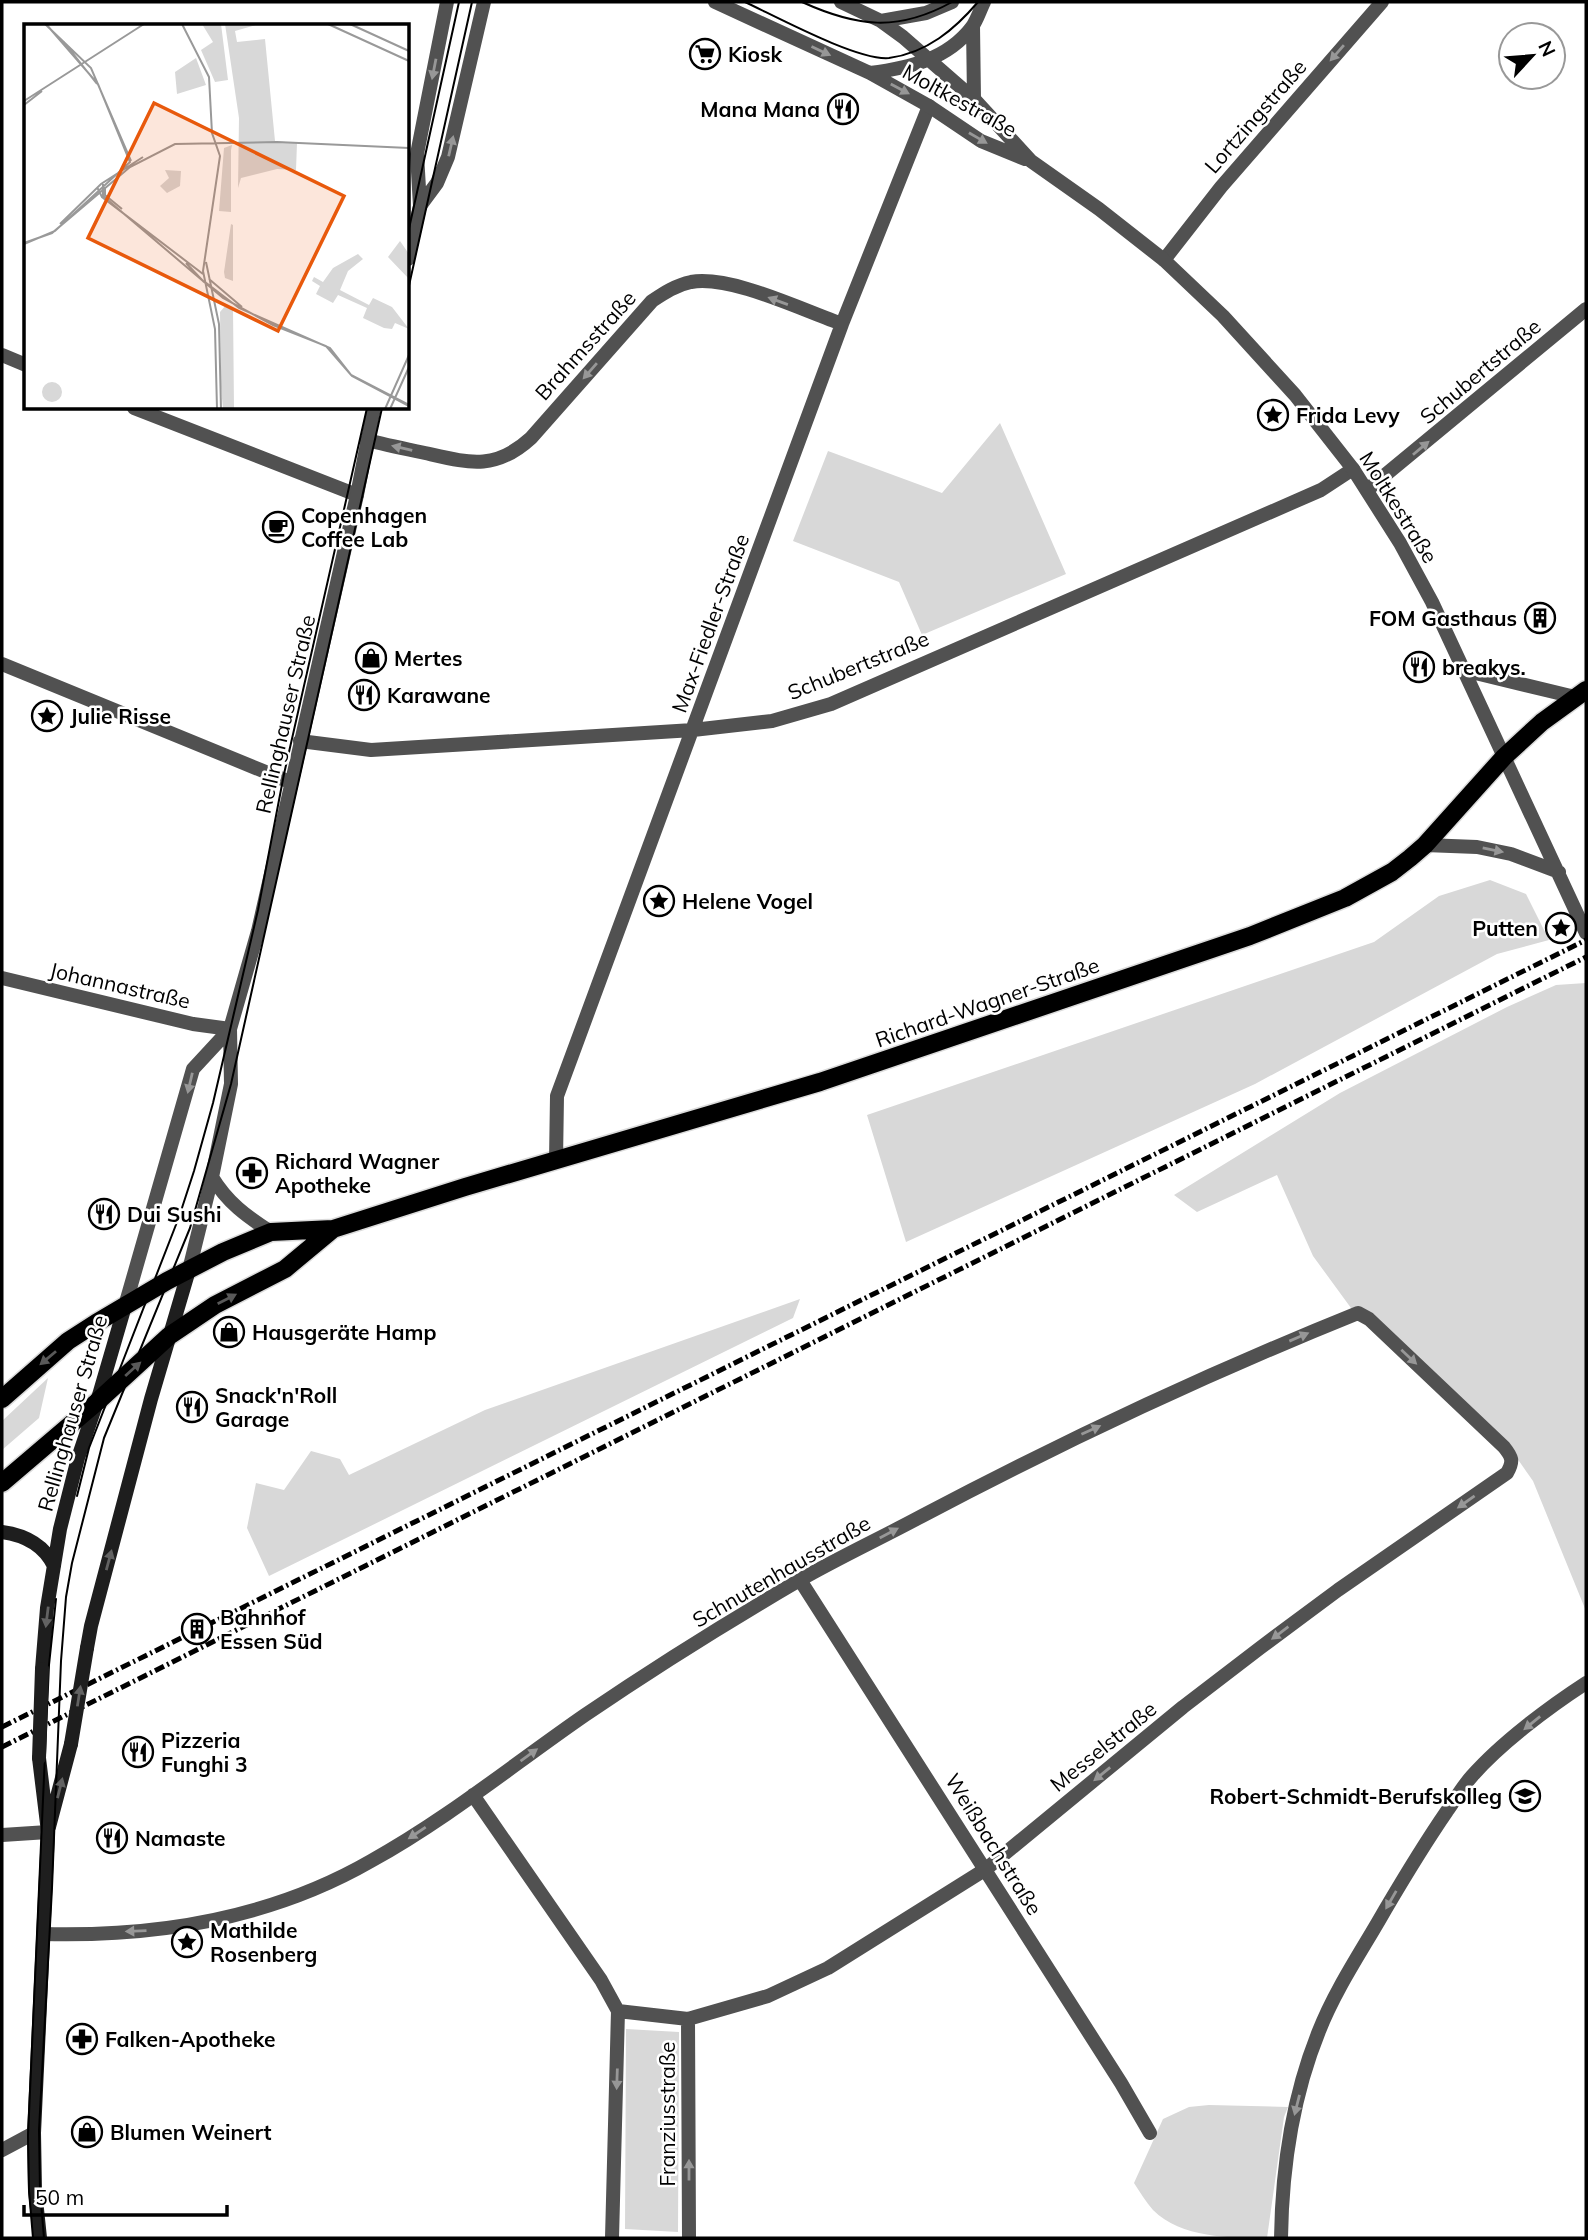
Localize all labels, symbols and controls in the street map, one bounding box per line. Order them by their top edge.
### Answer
north arrow [1497,21,1567,91]
inset map [24,24,410,410]
supermarket icon: Kiosk [688,37,722,71]
text: N [1533,37,1561,60]
place label: Kiosk [728,41,782,67]
one-way arrow [811,45,831,57]
one-way arrow [1330,45,1345,62]
street label: Lortzingstraße [1199,54,1311,178]
one-way arrow [429,58,440,80]
street label: Moltkestraße [898,58,1022,142]
one-way arrow [890,83,910,95]
restaurant icon: Mana Mana [826,92,860,126]
place label: Mana Mana [700,96,820,122]
one-way arrow [969,132,988,144]
one-way arrow [445,135,456,157]
street label: Brahmsstraße [529,285,641,405]
one-way arrow [767,295,788,306]
street label: Schubertstraße [1414,313,1546,429]
one-way arrow [582,362,598,380]
place icon: Frida Levy [1256,398,1290,432]
place label: Frida Levy [1296,402,1400,428]
one-way arrow [1411,440,1429,455]
one-way arrow [391,442,413,453]
street label: Moltkestraße [1354,446,1444,568]
place label: Copenhagen Coffee Lab [301,502,427,552]
cafe icon: Copenhagen Coffee Lab [261,510,295,544]
street label: Max-Fiedler-Straße [666,530,754,716]
building icon: FOM Gasthaus [1523,601,1557,635]
place label: FOM Gasthaus [1369,605,1517,631]
street label: Rellinghauser Straße [250,612,320,816]
street label: Schubertstraße [784,625,932,705]
shop icon: Mertes [354,641,388,675]
place label: Mertes [394,645,463,671]
restaurant icon: breakys. [1402,650,1436,684]
place label: breakys. [1442,654,1526,680]
restaurant icon: Karawane [347,678,381,712]
place label: Karawane [387,682,491,708]
place icon: Julie Risse [30,699,64,733]
place label: Julie Risse [70,703,171,729]
one-way arrow [1482,845,1504,856]
place icon: Helene Vogel [642,884,676,918]
place label: Helene Vogel [682,888,813,914]
place icon: Putten [1544,911,1578,945]
place label: Putten [1472,915,1538,941]
street label: Richard-Wagner-Straße [872,951,1102,1053]
street label: Johannastraße [47,956,193,1014]
one-way arrow [184,1072,195,1094]
place label: Richard Wagner Apotheke [275,1148,440,1198]
pharmacy icon: Richard Wagner Apotheke [235,1156,269,1190]
restaurant icon: Dui Sushi [87,1197,121,1231]
place label: Dui Sushi [127,1201,221,1227]
one-way arrow [217,1294,237,1306]
street label: Rellinghauser Straße [32,1312,112,1514]
shop icon: Hausgeräte Hamp [212,1315,246,1349]
place label: Hausgeräte Hamp [252,1319,436,1345]
one-way arrow [1289,1331,1309,1343]
one-way arrow [1400,1349,1417,1365]
one-way arrow [40,1350,57,1365]
one-way arrow [124,1361,142,1377]
place label: Snack'n'Roll Garage [215,1382,337,1432]
restaurant icon: Snack'n'Roll Garage [175,1390,209,1424]
one-way arrow [1081,1424,1102,1435]
one-way arrow [1457,1495,1475,1509]
street label: Schnutenhausstraße [687,1509,875,1633]
one-way arrow [879,1528,899,1539]
one-way arrow [104,1549,114,1570]
place label: Bahnhof Essen Süd [220,1604,322,1654]
one-way arrow [41,1606,52,1628]
building icon: Bahnhof Essen Süd [180,1612,214,1646]
one-way arrow [1271,1626,1289,1640]
one-way arrow [74,1685,85,1707]
street label: Messelstraße [1045,1695,1161,1797]
one-way arrow [1523,1716,1541,1731]
place label: Pizzeria Funghi 3 [161,1727,247,1777]
restaurant icon: Pizzeria Funghi 3 [121,1735,155,1769]
one-way arrow [520,1748,538,1762]
one-way arrow [1093,1766,1110,1781]
street label: Weißbachstraße [940,1768,1048,1920]
one-way arrow [55,1777,66,1799]
school or university icon: Robert-Schmidt-Berufskolleg [1508,1779,1542,1813]
place label: Robert-Schmidt-Berufskolleg [1210,1783,1502,1809]
restaurant icon: Namaste [95,1821,129,1855]
place label: Namaste [135,1825,226,1851]
one-way arrow [407,1827,426,1840]
one-way arrow [1385,1890,1397,1909]
place label: Mathilde Rosenberg [210,1917,317,1967]
one-way arrow [124,1925,146,1936]
place icon: Mathilde Rosenberg [170,1925,204,1959]
pharmacy icon: Falken-Apotheke [65,2022,99,2056]
place label: Falken-Apotheke [105,2026,276,2052]
street label: Franziusstraße [654,2042,680,2186]
one-way arrow [611,2068,622,2090]
one-way arrow [1292,2094,1303,2116]
shop icon: Blumen Weinert [70,2115,104,2149]
place label: Blumen Weinert [110,2119,272,2145]
one-way arrow [683,2159,695,2181]
scale bar [24,2174,228,2218]
text: 50 m [35,2184,84,2210]

